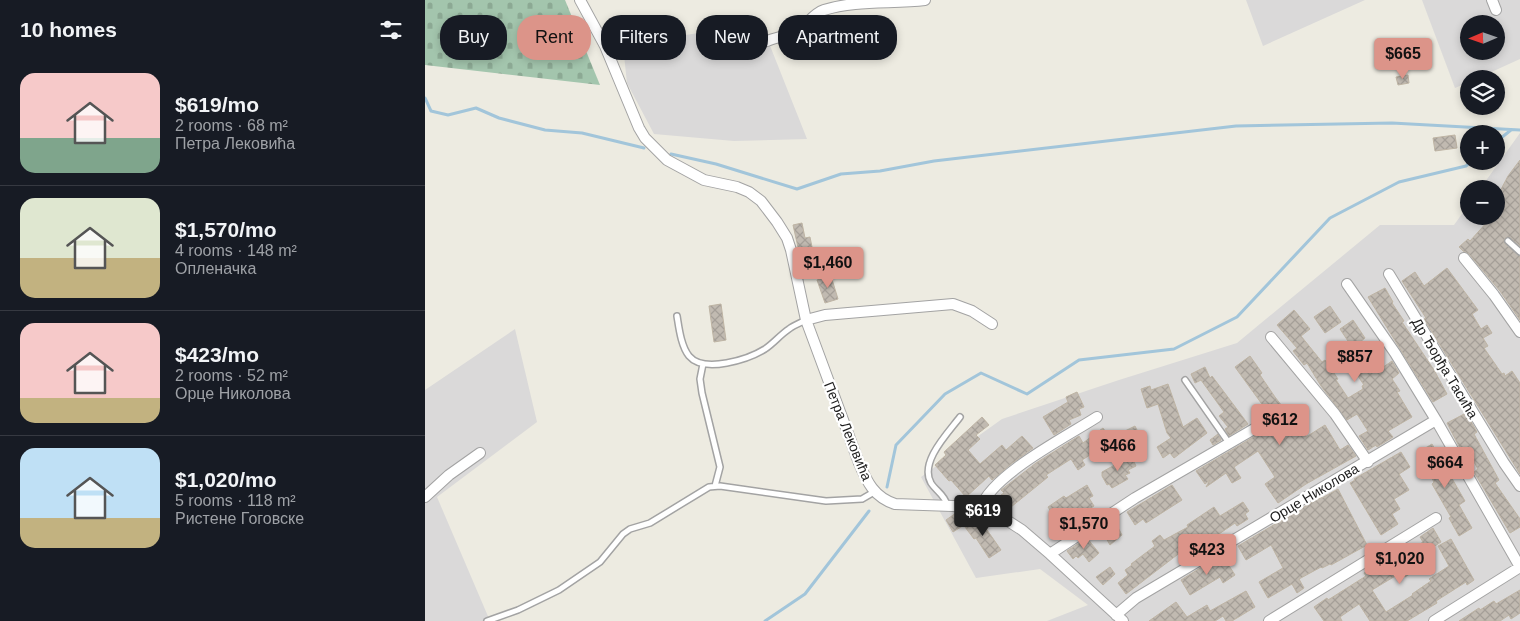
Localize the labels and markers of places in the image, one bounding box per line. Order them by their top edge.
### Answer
pin: $665 [1373,38,1433,80]
pin: $1,460 [787,246,869,289]
pin: $857 [1325,340,1385,383]
pin: $612 [1250,404,1310,446]
pin: $466 [1088,430,1148,472]
pin: $664 [1415,446,1475,489]
pin: $619 [953,494,1013,537]
pin: $1,570 [1043,508,1125,550]
pin: $423 [1177,534,1237,576]
pin: $1,020 [1359,542,1441,585]

